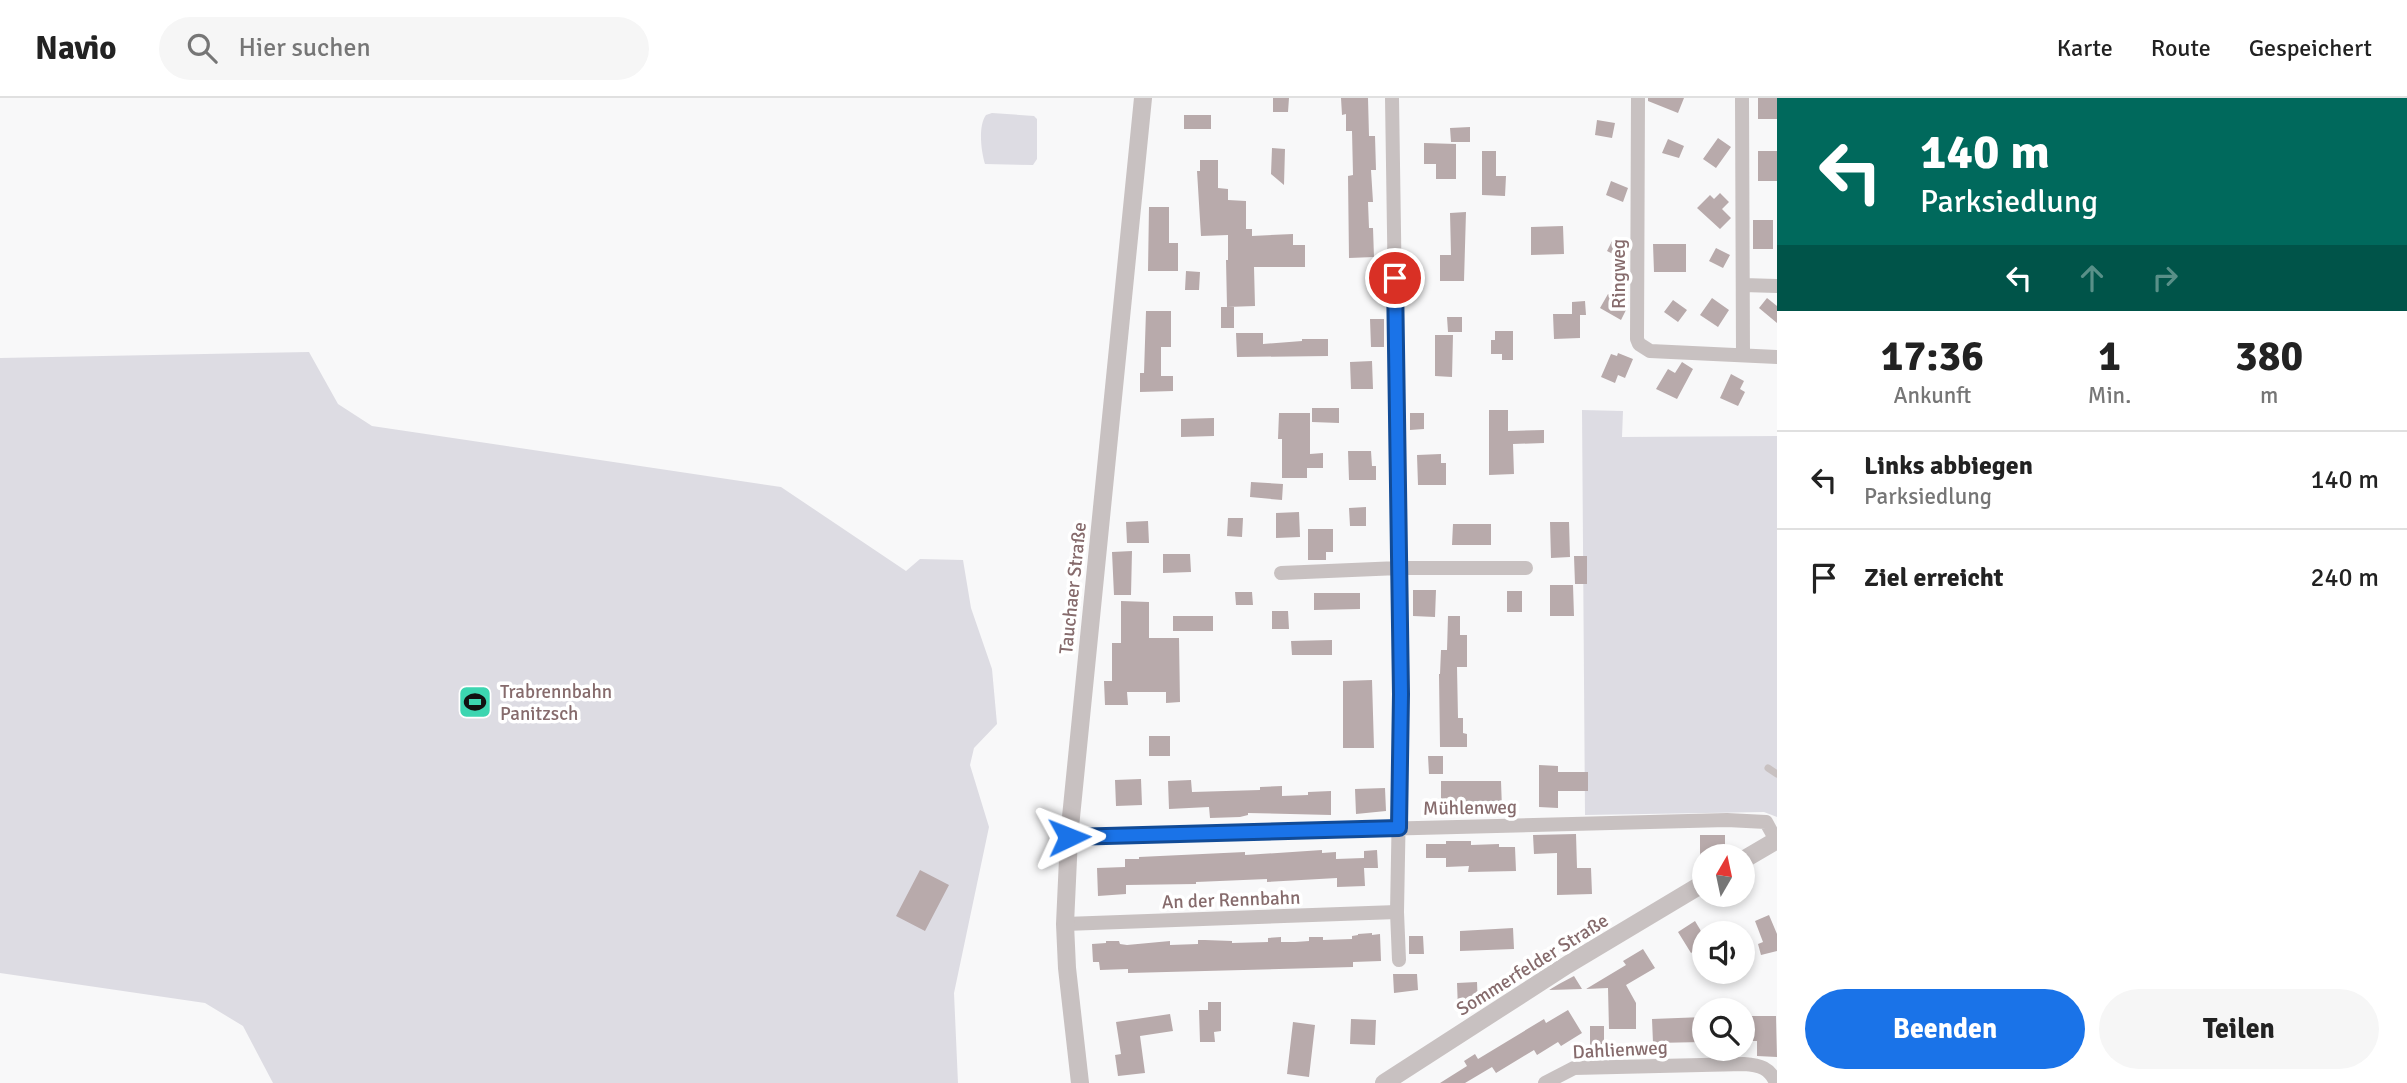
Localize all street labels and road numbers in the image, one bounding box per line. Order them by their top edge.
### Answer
street label: Ringweg [1607,239,1631,309]
street label: Tauchaer Straße [1054,521,1092,655]
street label: Mühlenweg [1423,795,1517,821]
street label: An der Rennbahn [1161,886,1301,914]
street label: Sommerfelder Straße [1452,908,1613,1021]
street label: Dahlienweg [1572,1036,1668,1064]

